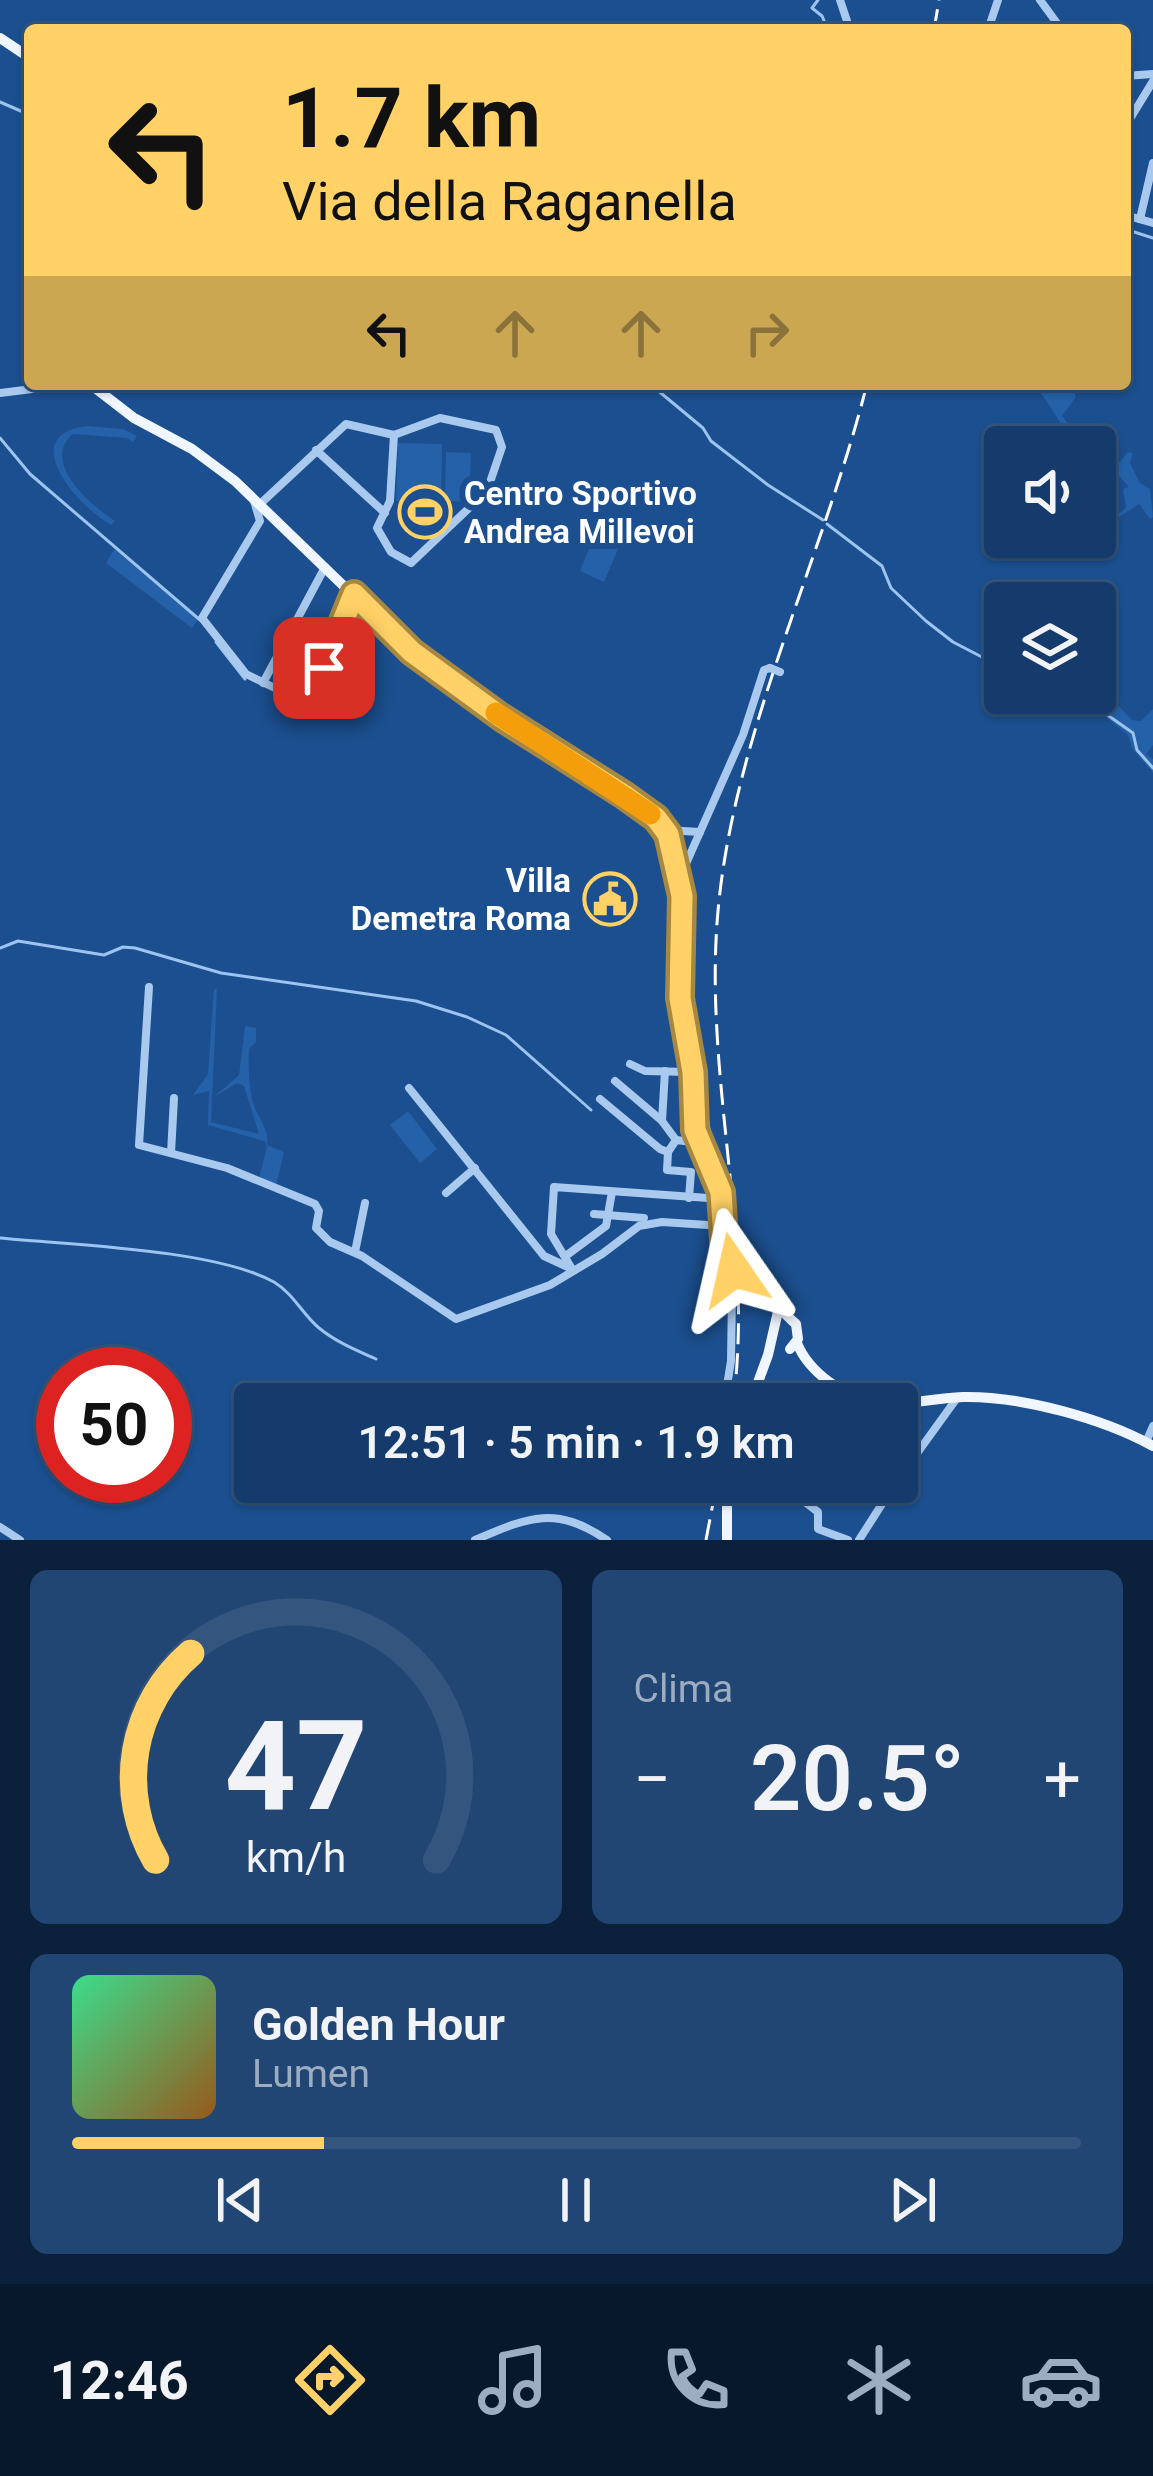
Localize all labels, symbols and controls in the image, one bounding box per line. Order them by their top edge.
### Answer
text: 1.7 km [282,69,541,168]
icon: left [84,72,240,228]
text: Via della Raganella [282,170,737,233]
icon: left [356,300,422,366]
icon: ahead [482,300,548,366]
icon: ahead [608,300,674,366]
icon: right [734,300,800,366]
map controls [984,426,1116,714]
button: sound [984,426,1116,558]
place label: Centro Sportivo Andrea Millevoi [464,474,697,551]
sports icon: Centro Sportivo Andrea Millevoi [397,484,453,540]
button: layers [984,582,1116,714]
pin [273,617,375,719]
icon: arrive [291,635,357,701]
place label: Villa Demetra Roma [351,861,571,938]
public building icon: Villa Demetra Roma [582,871,638,927]
position arrow [671,1207,797,1333]
speed limit sign: 50 [36,1347,192,1503]
text: 12:51 · 5 min · 1.9 km [357,1416,795,1469]
text: Clima [634,1666,733,1712]
text: 47 [224,1693,367,1839]
text: 20.5° [750,1727,965,1832]
text: − [634,1741,671,1818]
text: + [1044,1741,1081,1818]
text: km/h [245,1832,346,1882]
text: Golden Hour [252,1998,505,2051]
text: Lumen [252,2051,370,2097]
icon: previous [207,2167,273,2233]
icon: pause [543,2167,609,2233]
icon: next [880,2167,946,2233]
icon: directions [288,2338,372,2422]
icon: music [471,2338,555,2422]
icon: phone [654,2338,738,2422]
icon: climate [837,2338,921,2422]
icon: car [1019,2338,1103,2422]
text: 12:46 [49,2349,189,2412]

